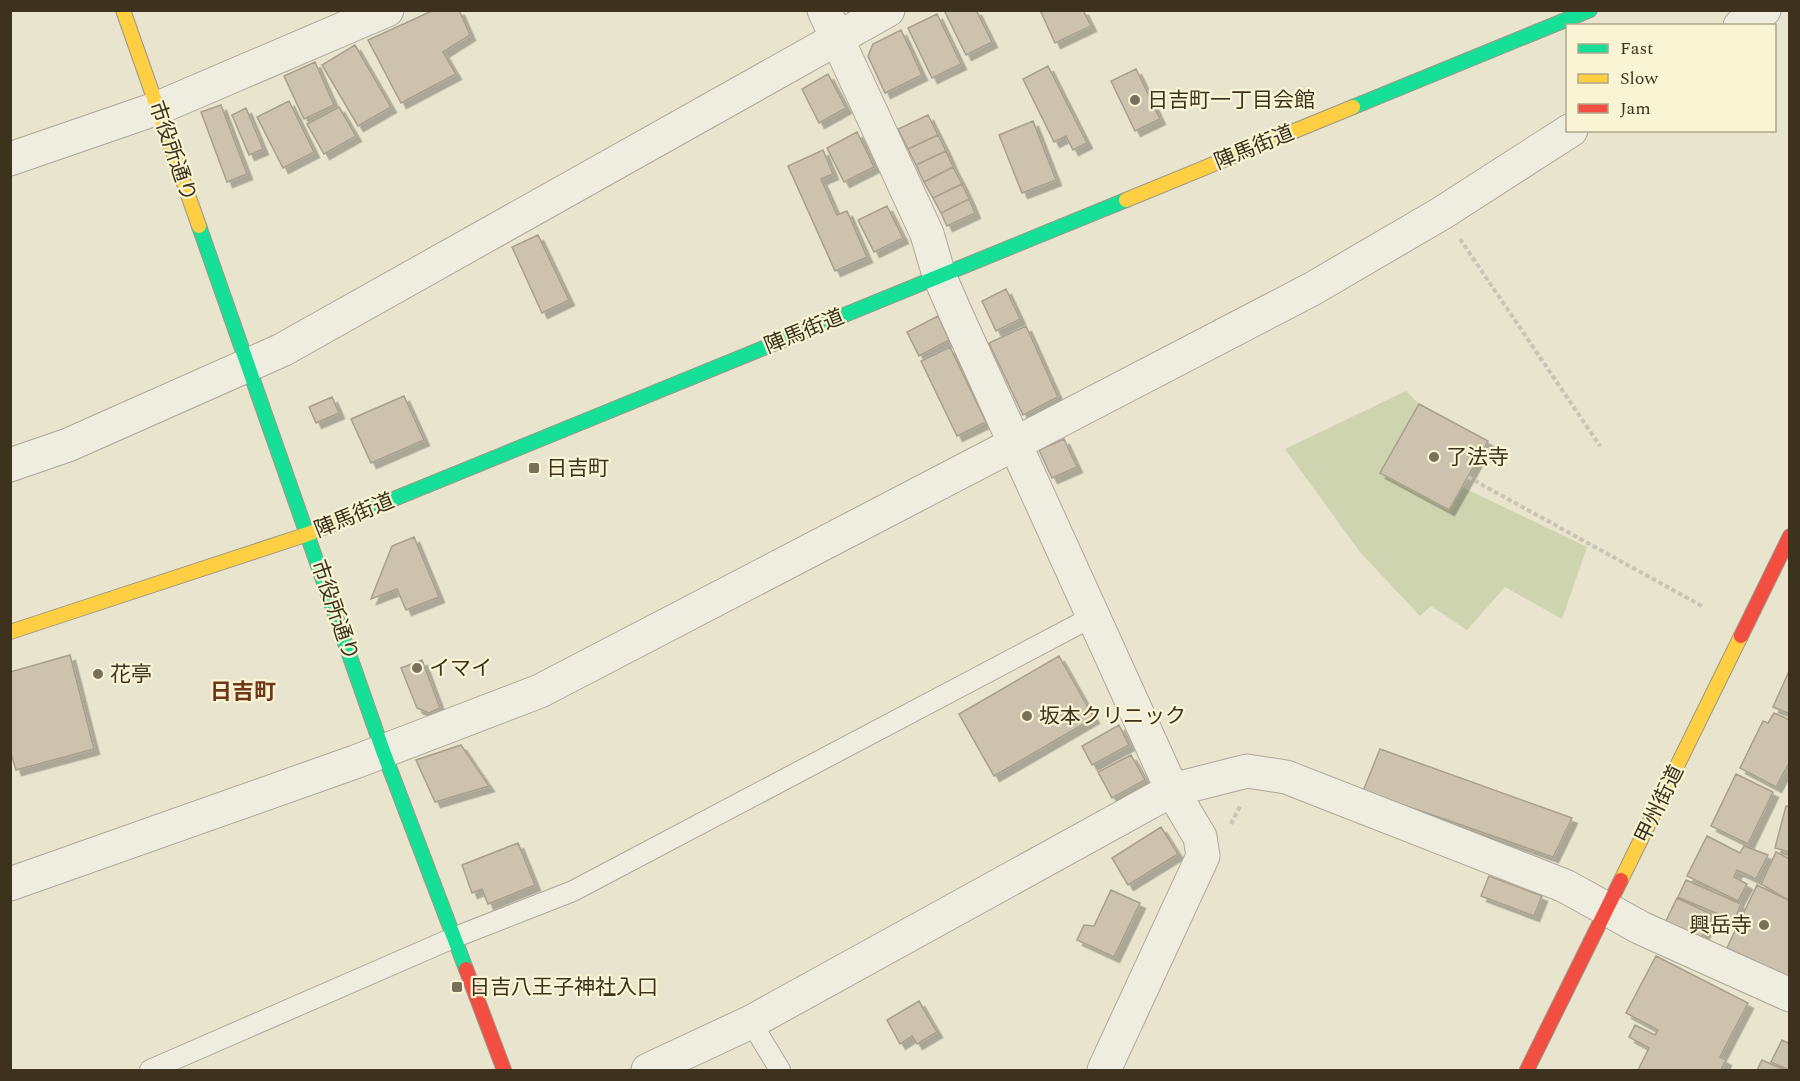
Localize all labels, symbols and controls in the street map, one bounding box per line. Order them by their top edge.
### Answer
legend [1566,24,1776,132]
text: Fast [1620,35,1653,62]
text: Slow [1620,65,1659,92]
place label: 日吉町一丁目会館 [1147,85,1315,117]
marker: 日吉町一丁目会館 [1128,93,1142,107]
text: Jam [1620,95,1651,122]
street label: 市役所通り [140,96,204,206]
street label: 陣馬街道 [1209,117,1299,178]
street label: 陣馬街道 [759,301,849,362]
place label: 了法寺 [1446,442,1509,474]
marker: 了法寺 [1427,450,1441,464]
place label: 日吉町 [546,453,609,485]
marker: 日吉町 [527,461,541,475]
street label: 陣馬街道 [309,485,399,546]
street label: 市役所通り [302,555,366,665]
place label: イマイ [429,653,492,685]
place label: 花亭 [110,659,152,691]
marker: イマイ [410,661,424,675]
marker: 花亭 [91,667,105,681]
district label: 日吉町 [210,676,276,709]
place label: 坂本クリニック [1039,701,1186,733]
marker: 坂本クリニック [1020,709,1034,723]
street label: 甲州街道 [1627,760,1693,849]
place label: 興岳寺 [1689,910,1752,942]
marker: 興岳寺 [1757,918,1771,932]
place label: 日吉八王子神社入口 [469,972,658,1004]
marker: 日吉八王子神社入口 [450,980,464,994]

